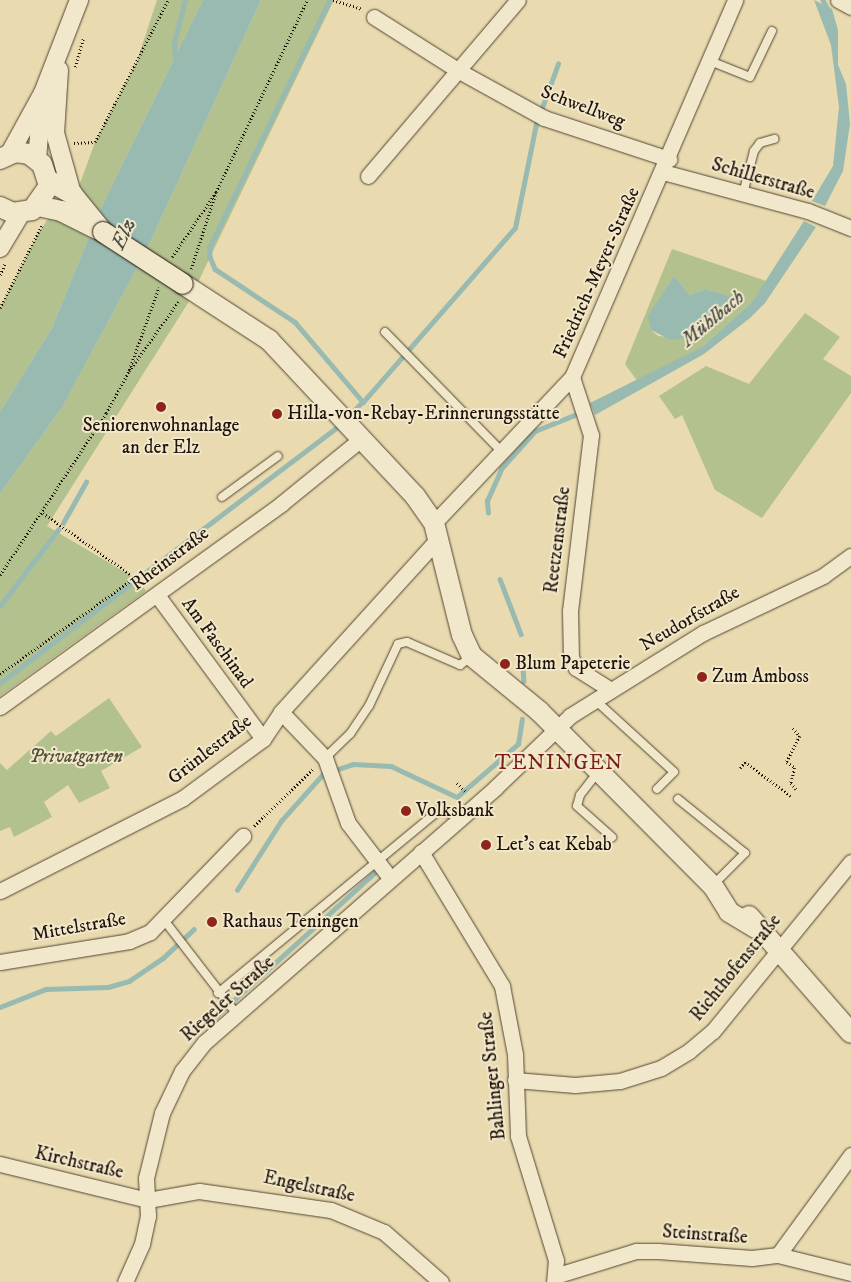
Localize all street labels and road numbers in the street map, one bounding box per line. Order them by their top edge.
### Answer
street label: Schwellweg [538,81,628,133]
street label: Schillerstraße [709,153,817,205]
street label: Friedrich-Meyer-Straße [549,184,645,362]
street label: Reetzenstraße [540,485,576,595]
street label: Rheinstraße [126,522,214,596]
street label: Neudorfstraße [636,581,744,657]
street label: Am Faschinad [176,593,258,693]
street label: Grünlestraße [164,710,256,790]
street label: Mittelstraße [30,908,128,946]
street label: Richthofenstraße [686,910,786,1026]
street label: Riegeler Straße [177,951,279,1047]
street label: Bahlinger Straße [475,1010,511,1142]
street label: Kirchstraße [32,1142,126,1184]
street label: Engelstraße [261,1166,357,1208]
street label: Steinstraße [661,1221,749,1249]

